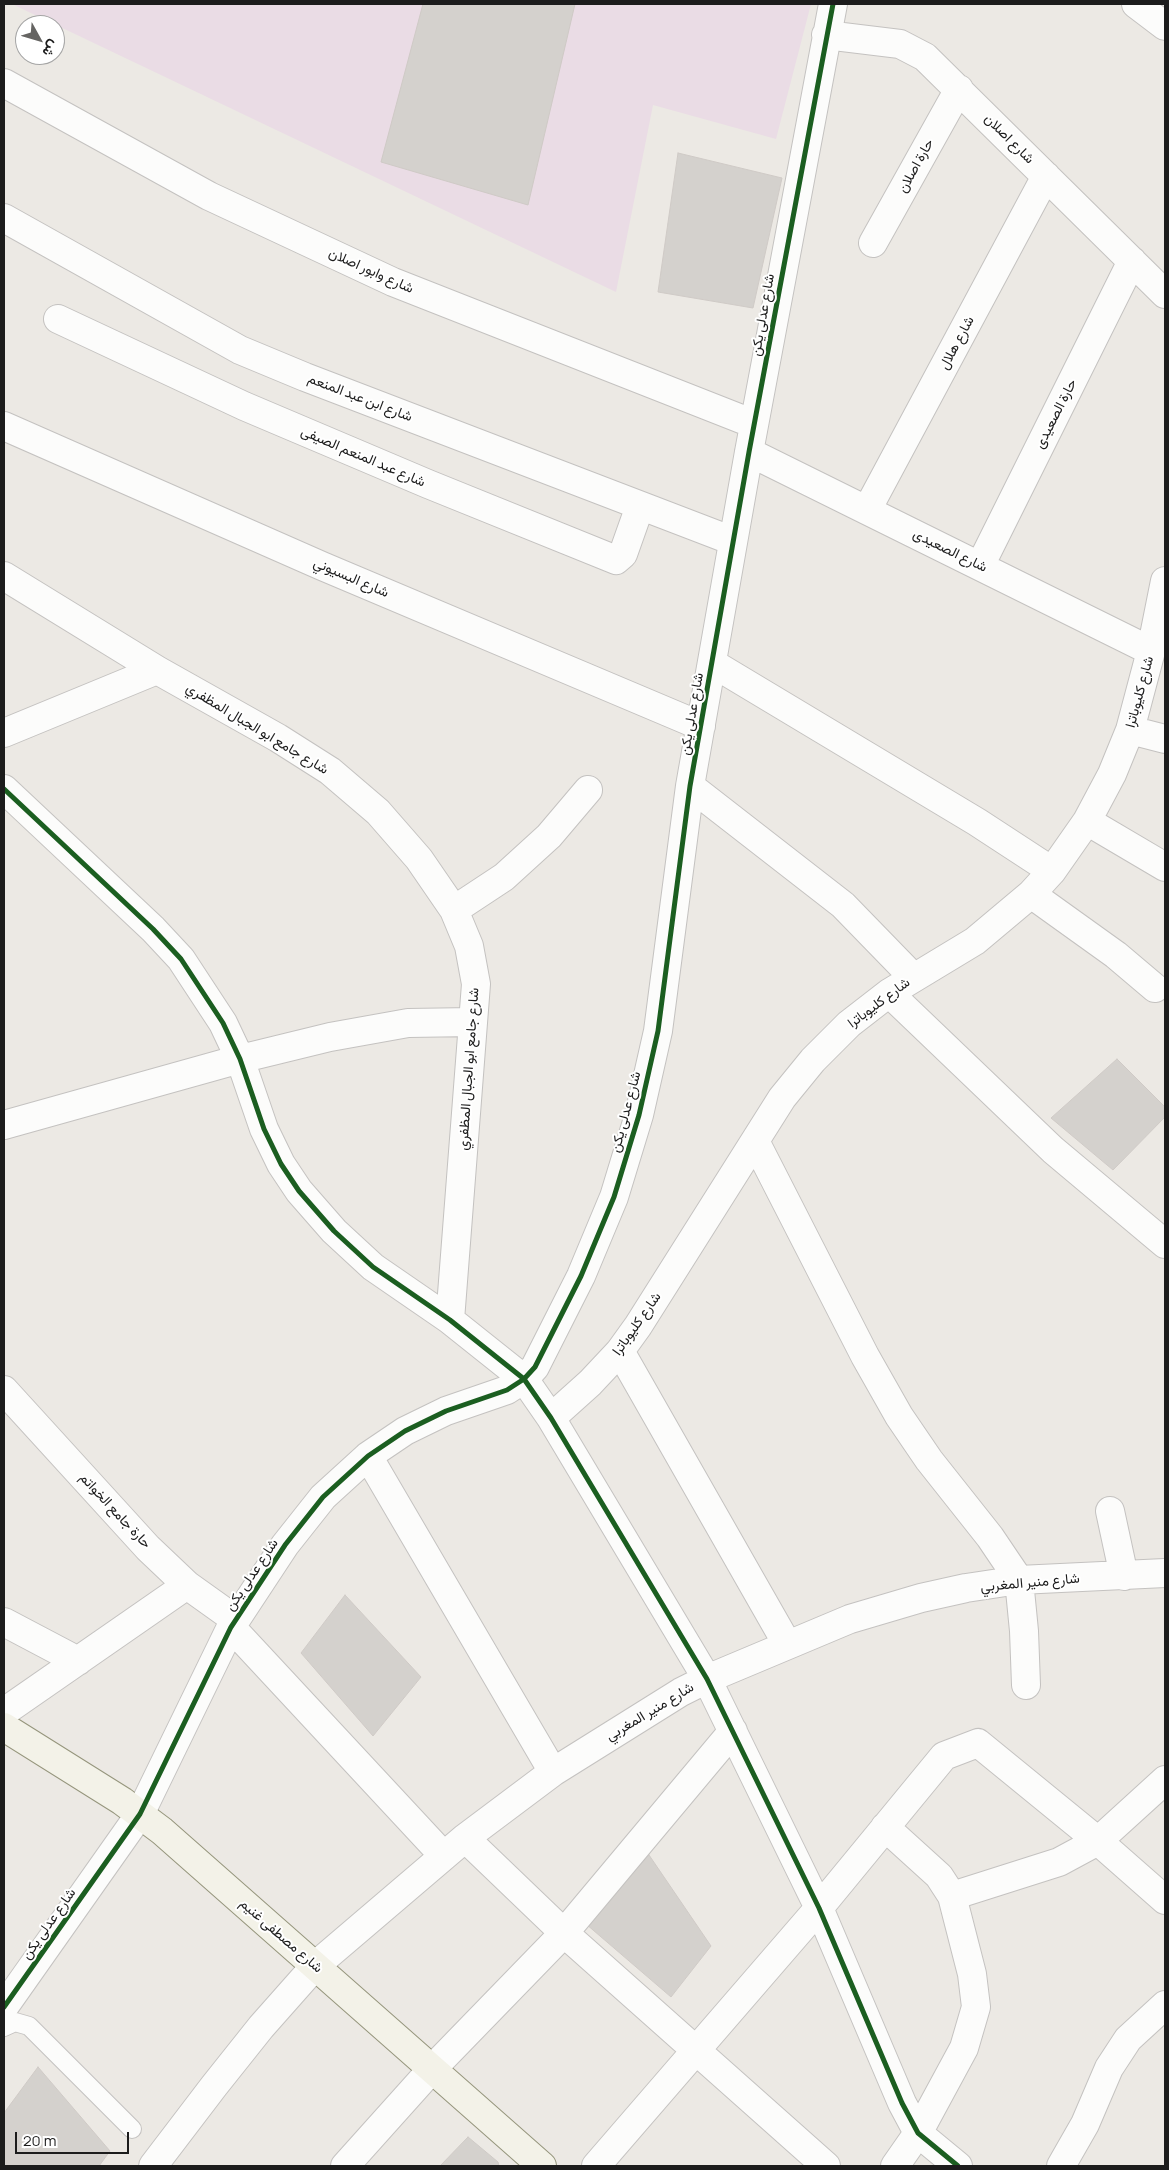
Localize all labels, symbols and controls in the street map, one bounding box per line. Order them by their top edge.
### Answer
north arrow [15,15,65,65]
text: ش [39,37,64,62]
street label: شارع اصلان [980,110,1038,168]
street label: حارة اصلان [894,136,938,196]
street label: شارع وابور اصلان [326,245,416,297]
street label: شارع عدلى يكن [748,273,778,357]
street label: شارع هلال [936,313,978,373]
street label: شارع ابن عبد المنعم [305,370,415,426]
street label: حارة الصعيدى [1031,376,1081,452]
street label: شارع عبد المنعم الصيفى [298,423,428,491]
street label: شارع الصعيدى [910,526,990,576]
street label: شارع البسيوني [311,555,391,601]
street label: شارع كليوباترا [1122,654,1158,730]
street label: شارع عدلى يكن [677,672,707,756]
street label: شارع جامع ابو الجبال المظفري [183,680,331,778]
street label: شارع كليوباترا [845,974,913,1032]
street label: شارع جامع ابو الجبال المظفري [455,987,483,1151]
street label: شارع عدلى يكن [607,1070,645,1154]
street label: شارع كليوباترا [609,1289,665,1359]
street label: حارة جامع الخواتم [76,1470,154,1552]
street label: شارع عدلى يكن [222,1536,282,1614]
street label: شارع منير المغربي [980,1570,1080,1596]
street label: شارع منير المغربي [603,1679,697,1745]
street label: شارع عدلى يكن [18,1885,80,1963]
street label: شارع مصطفى غنيم [236,1895,326,1977]
scale bar [18,2122,131,2154]
text: 20 m [23,2130,56,2151]

